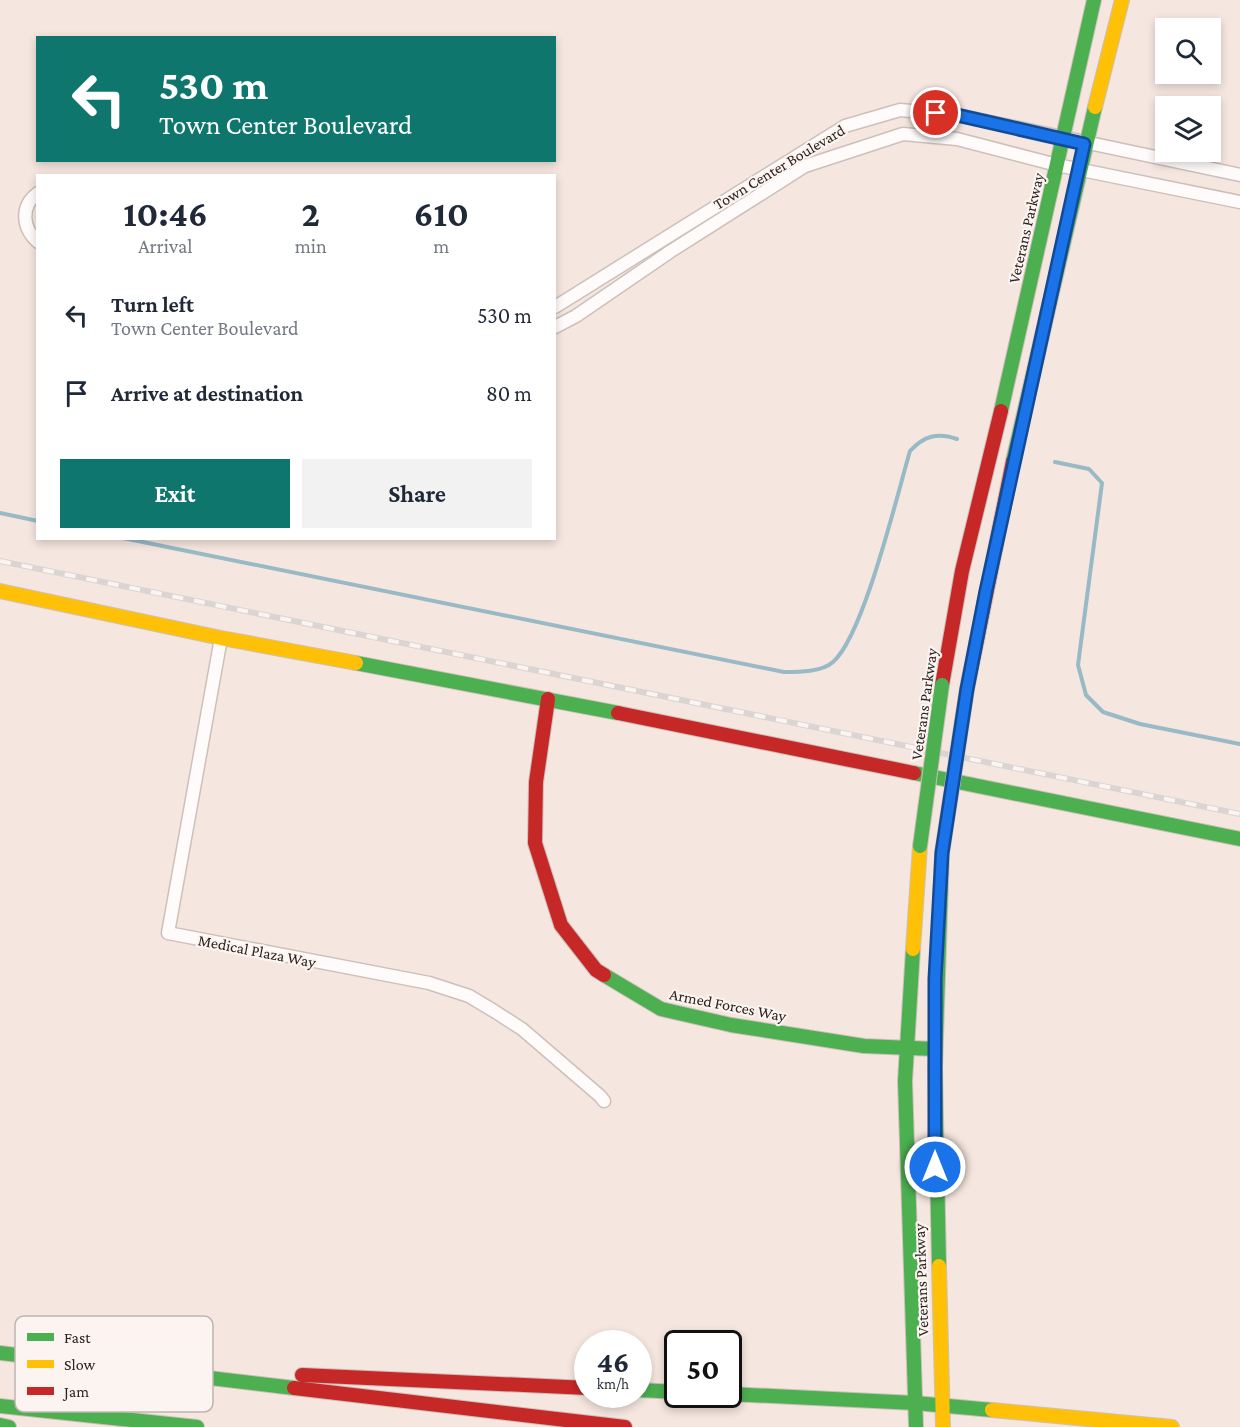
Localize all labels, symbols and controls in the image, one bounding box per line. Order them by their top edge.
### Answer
map controls [1155,18,1221,162]
button: search [1155,18,1221,84]
icon: left [60,60,138,138]
text: 530 m [159,61,268,108]
pin [910,87,961,138]
icon: arrive [919,96,952,129]
button: layers [1155,96,1221,162]
text: Town Center Boulevard [159,110,412,140]
street label: Town Center Boulevard [710,121,848,213]
street label: Veterans Parkway [1005,170,1048,285]
text: 10:46 [123,194,208,234]
text: 2 [302,194,320,234]
text: 610 [414,194,469,234]
text: Arrival [138,235,193,257]
text: min [295,235,327,257]
text: m [433,235,449,257]
text: Turn left [111,292,194,317]
icon: left [60,299,93,332]
text: 530 m [477,303,532,328]
text: Town Center Boulevard [111,317,299,339]
icon: arrive [60,377,93,410]
text: Arrive at destination [111,381,303,406]
text: 80 m [486,381,532,406]
button: Exit [60,459,290,528]
button: Share [302,459,532,528]
street label: Veterans Parkway [908,646,941,761]
street label: Medical Plaza Way [196,931,318,972]
street label: Armed Forces Way [668,985,788,1026]
position arrow [903,1135,967,1199]
street label: Veterans Parkway [911,1223,932,1337]
legend [15,1316,213,1412]
text: Fast [64,1329,91,1346]
speed limit sign: 50 [664,1330,742,1408]
text: 46 [597,1345,629,1378]
text: Slow [64,1356,96,1373]
text: km/h [597,1376,629,1392]
text: Jam [62,1383,89,1401]

